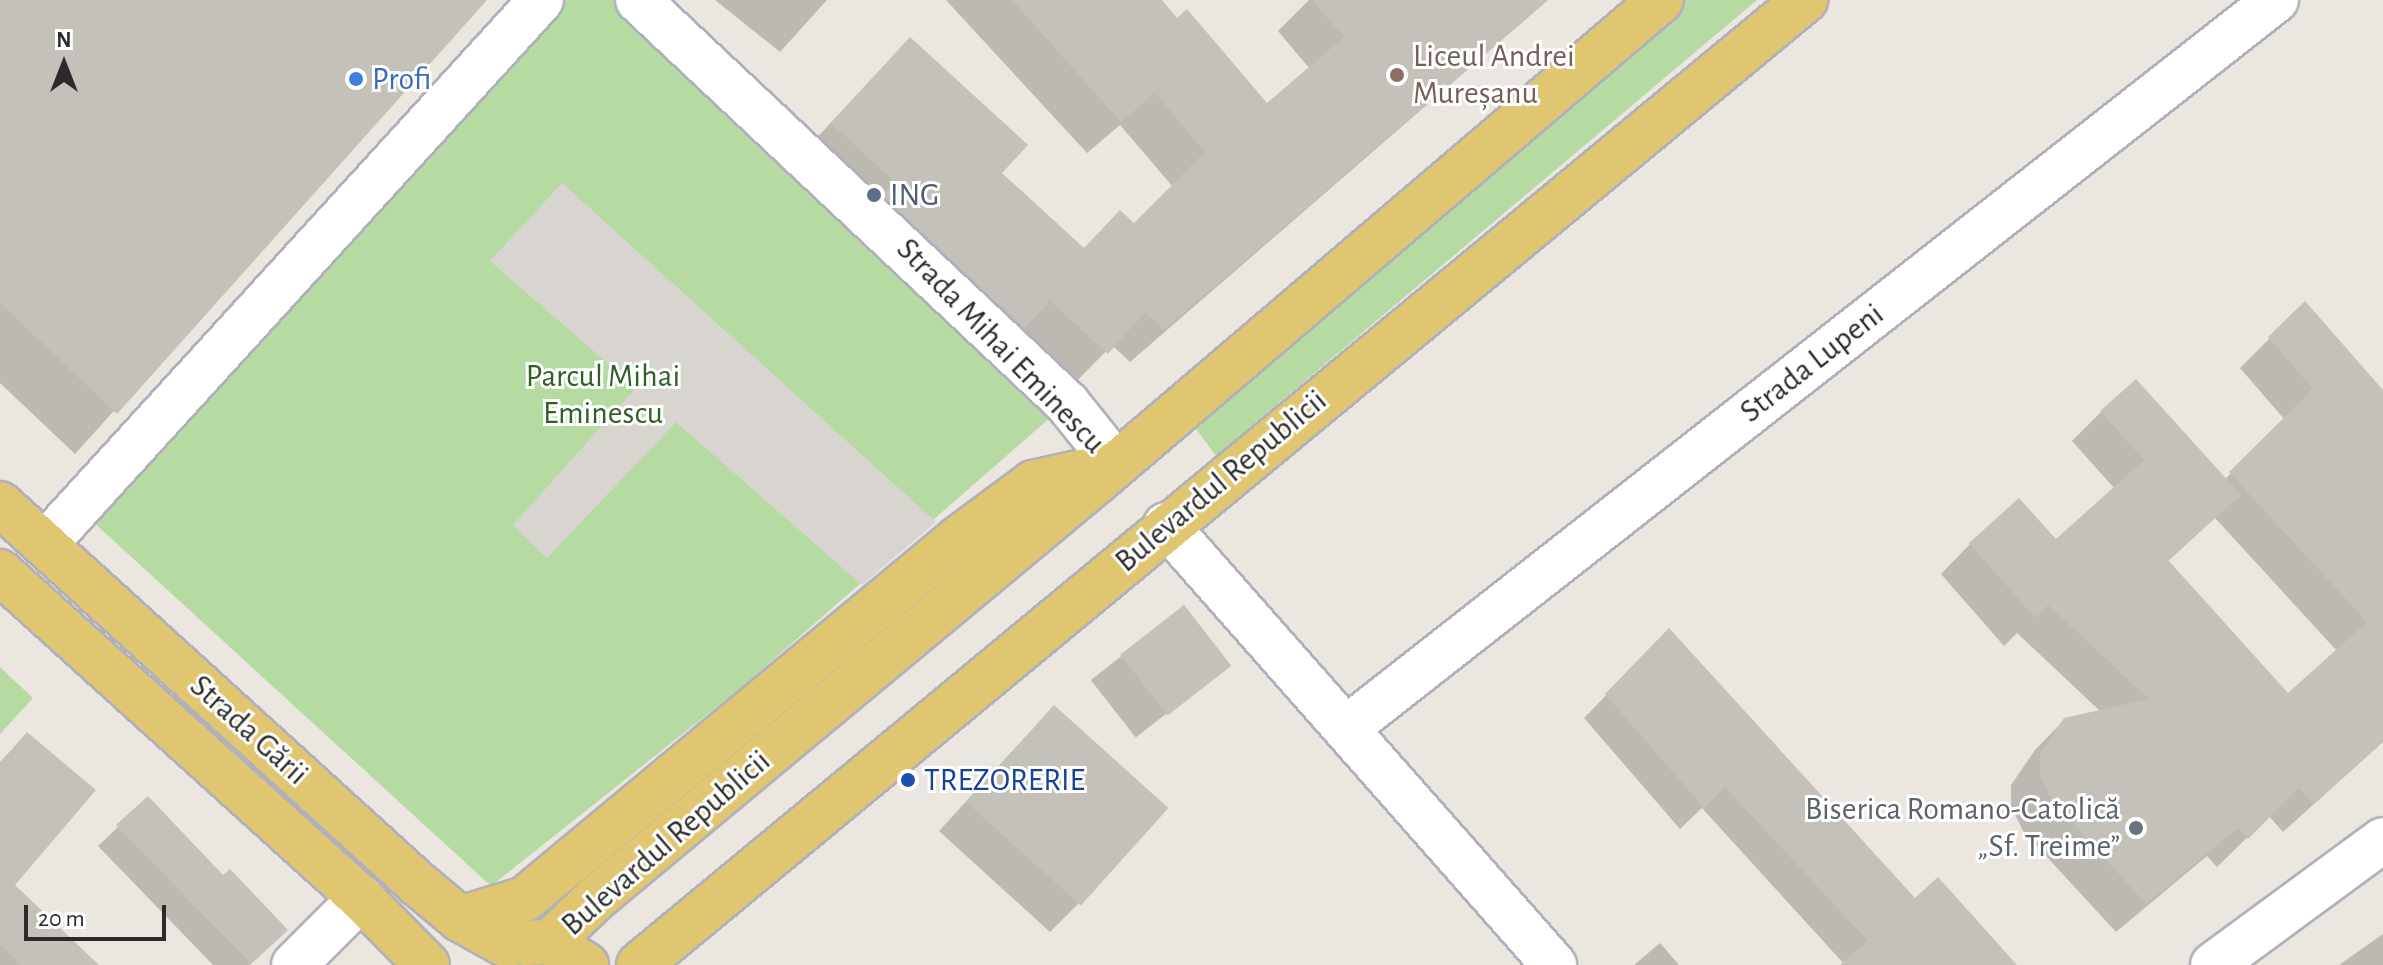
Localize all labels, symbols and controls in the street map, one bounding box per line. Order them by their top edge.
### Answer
north arrow [24,24,104,104]
text: N [56,29,72,51]
place label: Liceul Andrei Mureșanu [1413,38,1575,113]
place label: Profi [372,60,431,98]
marker: Liceul Andrei Mureșanu [1388,66,1406,84]
marker: Profi [347,70,365,88]
place label: ING [890,176,939,214]
marker: ING [865,186,883,204]
street label: Strada Mihai Eminescu [888,230,1114,462]
street label: Strada Lupeni [1733,295,1891,431]
park label: Parcul Mihai Eminescu [526,358,680,433]
street label: Bulevardul Republicii [1108,381,1334,581]
street label: Strada Gării [182,667,316,793]
street label: Bulevardul Republicii [554,742,778,944]
place label: TREZORERIE [924,761,1085,799]
marker: TREZORERIE [899,771,917,789]
place label: Biserica Romano-Catolică „Sf. Treime” [1805,791,2120,866]
marker: Biserica Romano-Catolică „Sf. Treime” [2127,819,2145,837]
scale bar [28,889,170,939]
text: 20 m [38,907,85,931]

